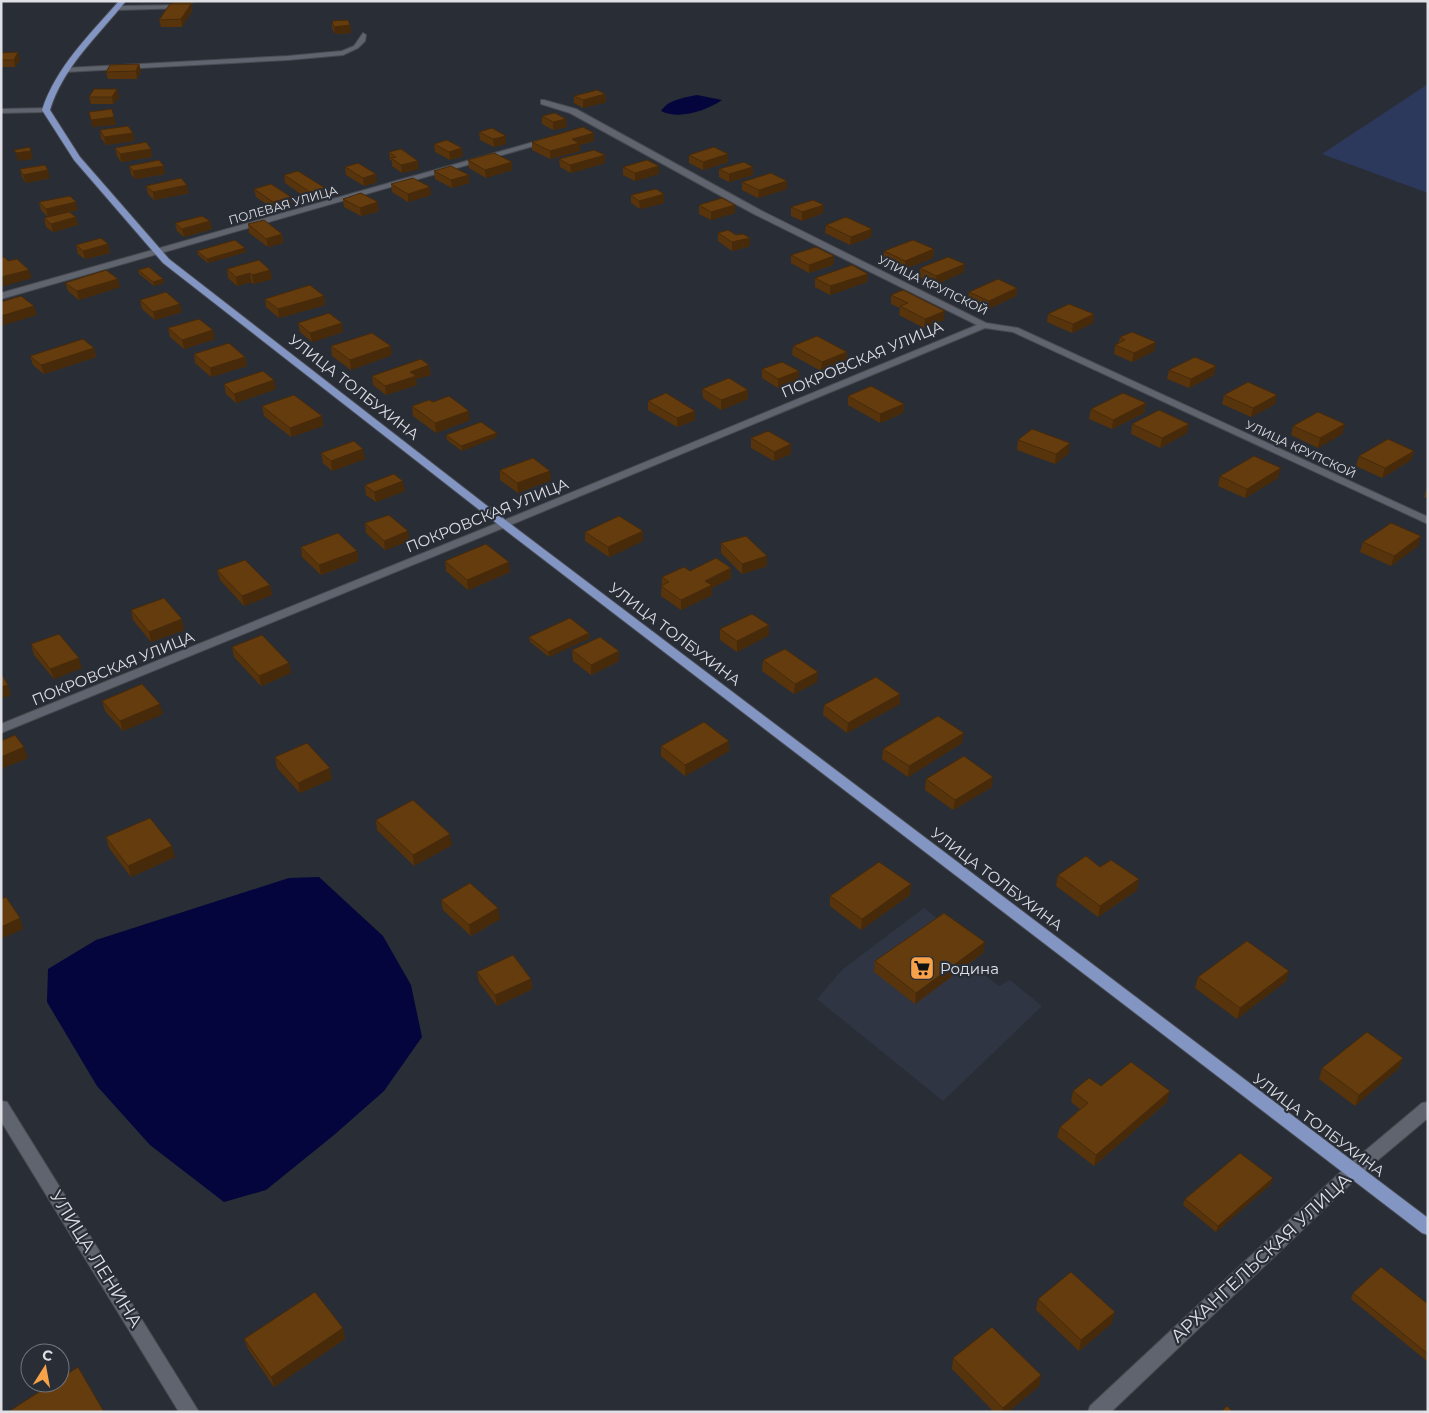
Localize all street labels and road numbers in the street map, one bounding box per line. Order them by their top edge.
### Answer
street label: ПОЛЕВАЯ УЛИЦА [227,182,339,228]
street label: УЛИЦА КРУПСКОЙ [876,252,990,318]
street label: ПОКРОВСКАЯ УЛИЦА [778,316,946,402]
street label: УЛИЦА ТОЛБУХИНА [285,330,423,444]
street label: УЛИЦА КРУПСКОЙ [1243,417,1359,481]
street label: ПОКРОВСКАЯ УЛИЦА [403,474,571,556]
street label: УЛИЦА ТОЛБУХИНА [605,578,745,690]
street label: ПОКРОВСКАЯ УЛИЦА [29,627,197,709]
street label: УЛИЦА ТОЛБУХИНА [927,823,1067,935]
street label: УЛИЦА ТОЛБУХИНА [1249,1069,1389,1181]
street label: АРХАНГЕЛЬСКАЯ УЛИЦА [1166,1168,1356,1347]
street label: УЛИЦА ЛЕНИНА [45,1186,147,1332]

